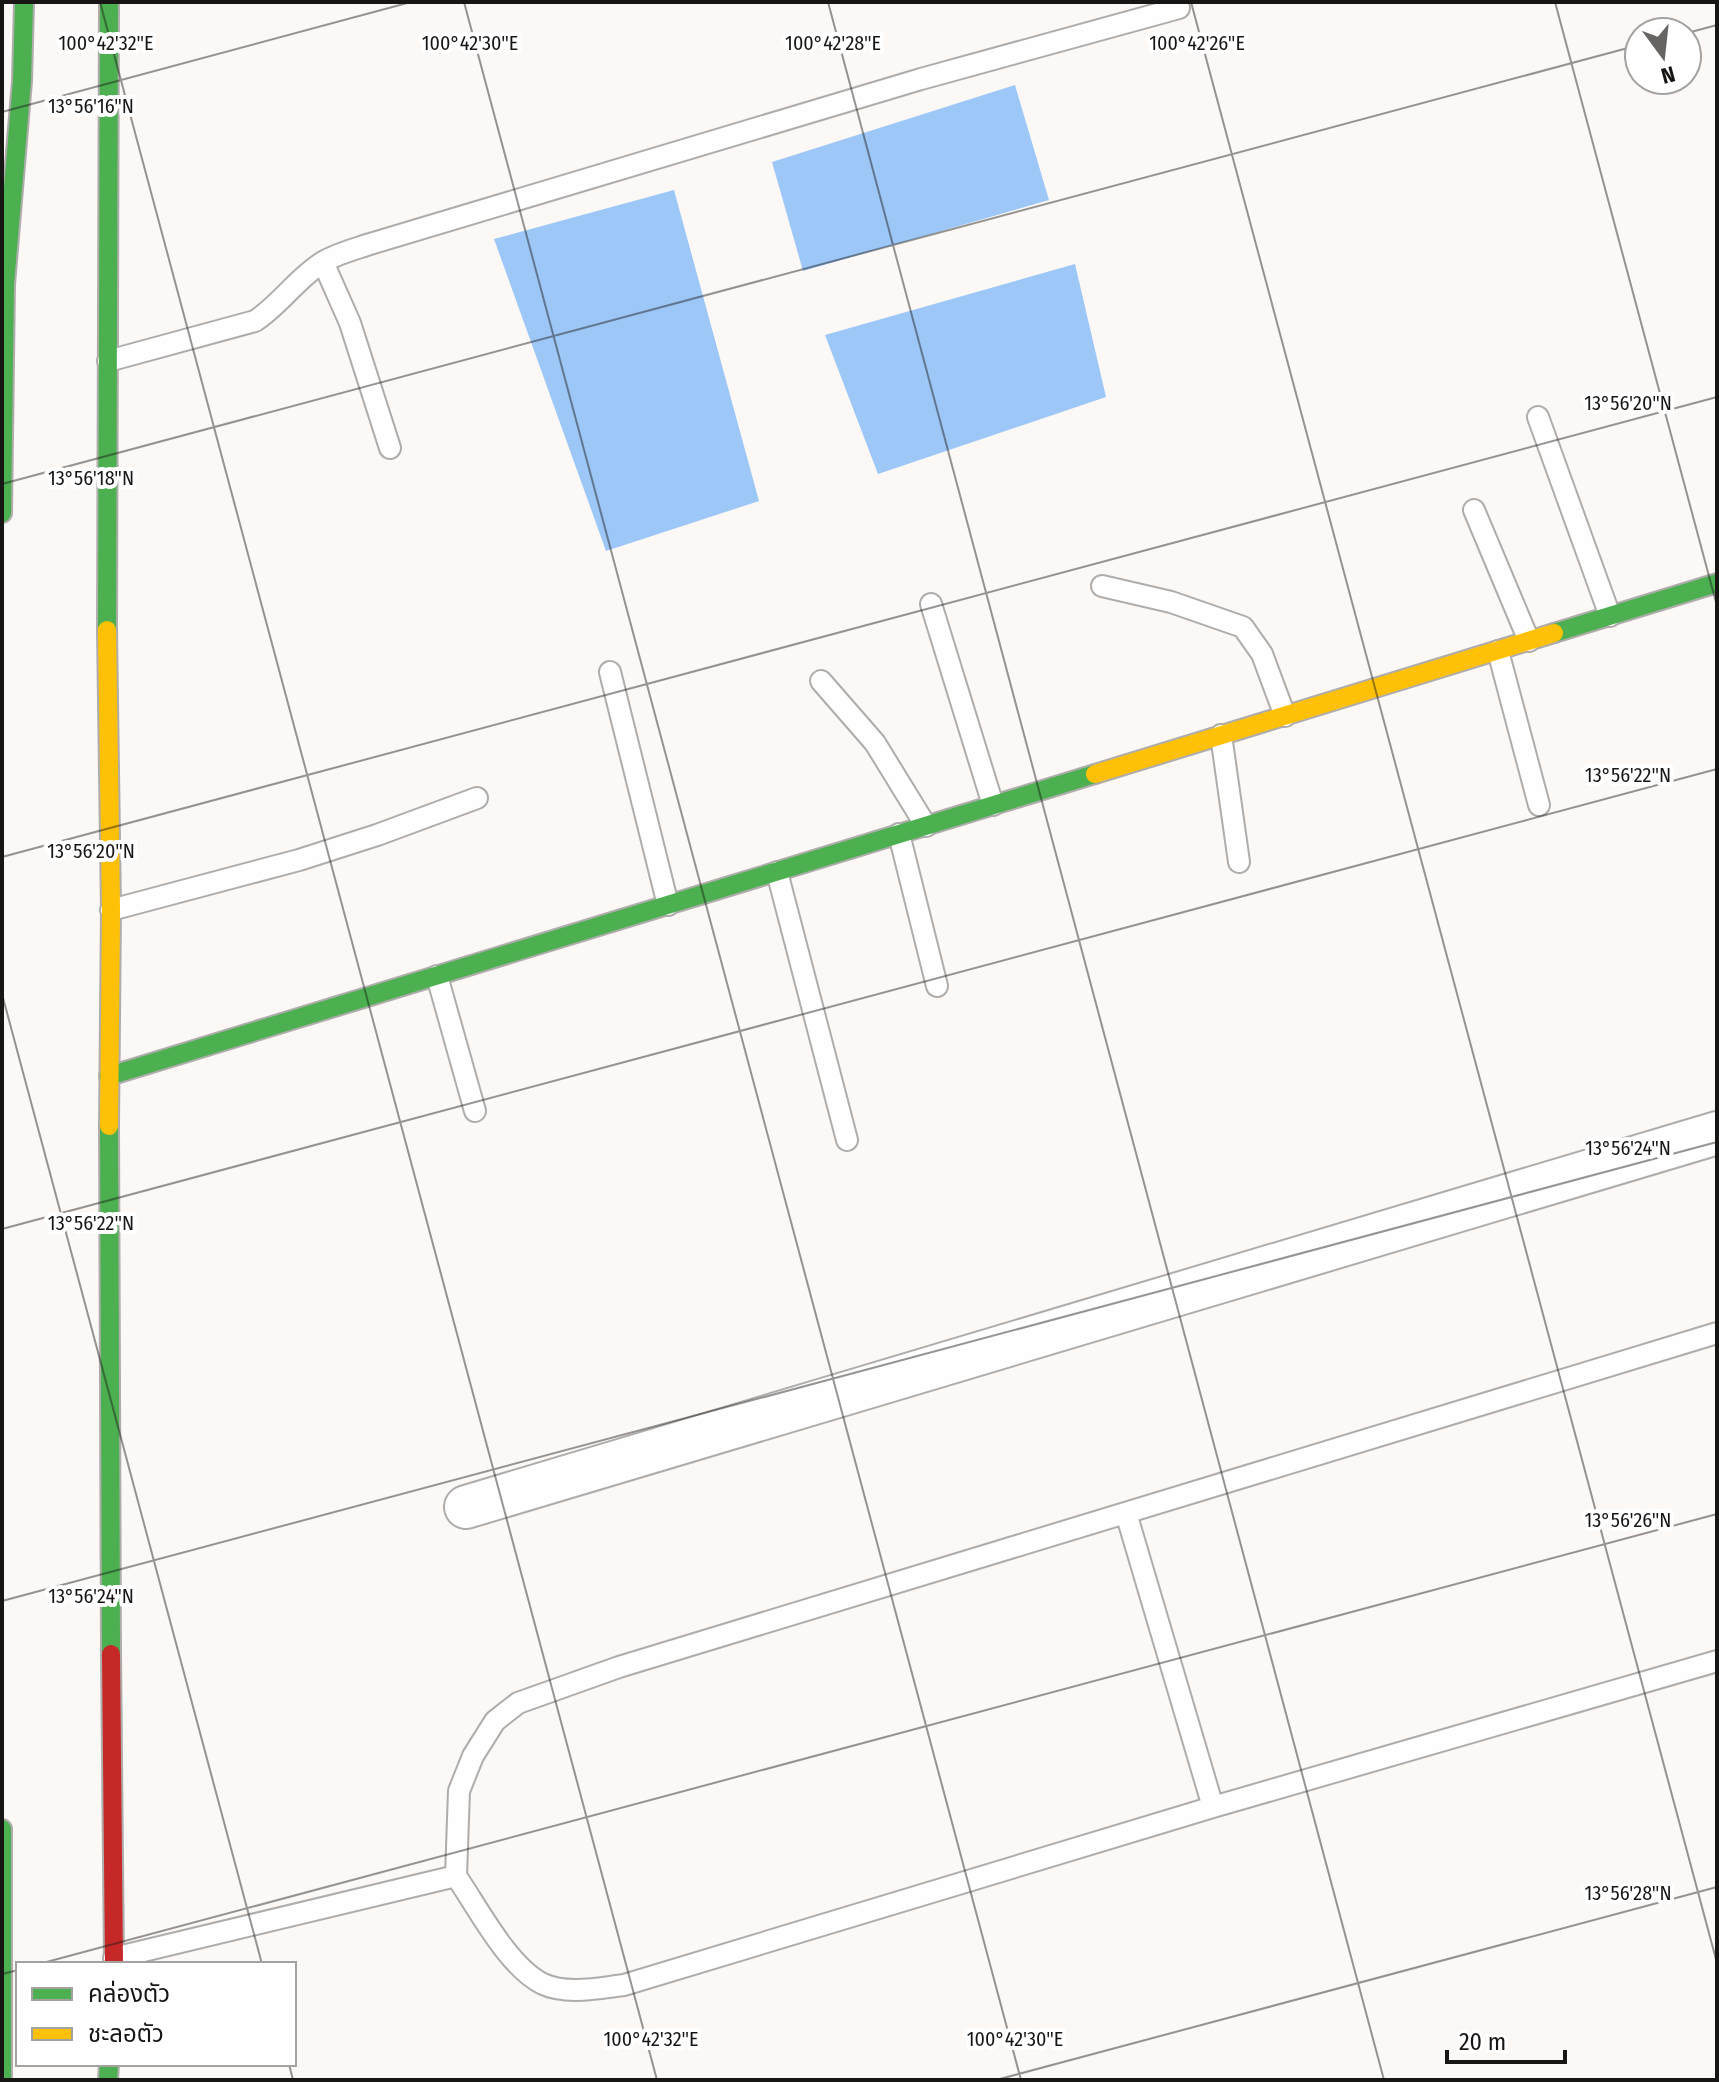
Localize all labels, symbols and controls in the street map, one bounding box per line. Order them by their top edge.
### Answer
north arrow [1623,16,1703,96]
text: 100°42'32"E [59,31,153,55]
text: 100°42'30"E [422,31,518,55]
text: 100°42'28"E [785,31,881,55]
text: 100°42'26"E [1149,31,1245,55]
text: N [1658,60,1678,90]
text: 13°56'16"N [48,94,134,118]
text: 13°56'20"N [1584,391,1672,415]
text: 13°56'18"N [48,466,134,490]
text: 13°56'22"N [1585,763,1671,787]
text: 13°56'20"N [47,839,135,863]
text: 13°56'24"N [1585,1136,1671,1160]
text: 13°56'22"N [48,1211,134,1235]
text: 13°56'26"N [1585,1508,1671,1532]
text: 13°56'24"N [48,1584,134,1608]
text: 13°56'28"N [1584,1881,1672,1905]
legend [16,1962,296,2066]
text: คล่องตัว [88,1980,170,2008]
scale bar [1447,2014,1565,2064]
text: ชะลอตัว [88,2020,164,2048]
text: 100°42'32"E [604,2027,698,2051]
text: 100°42'30"E [967,2027,1063,2051]
text: 20 m [1459,2028,1506,2056]

